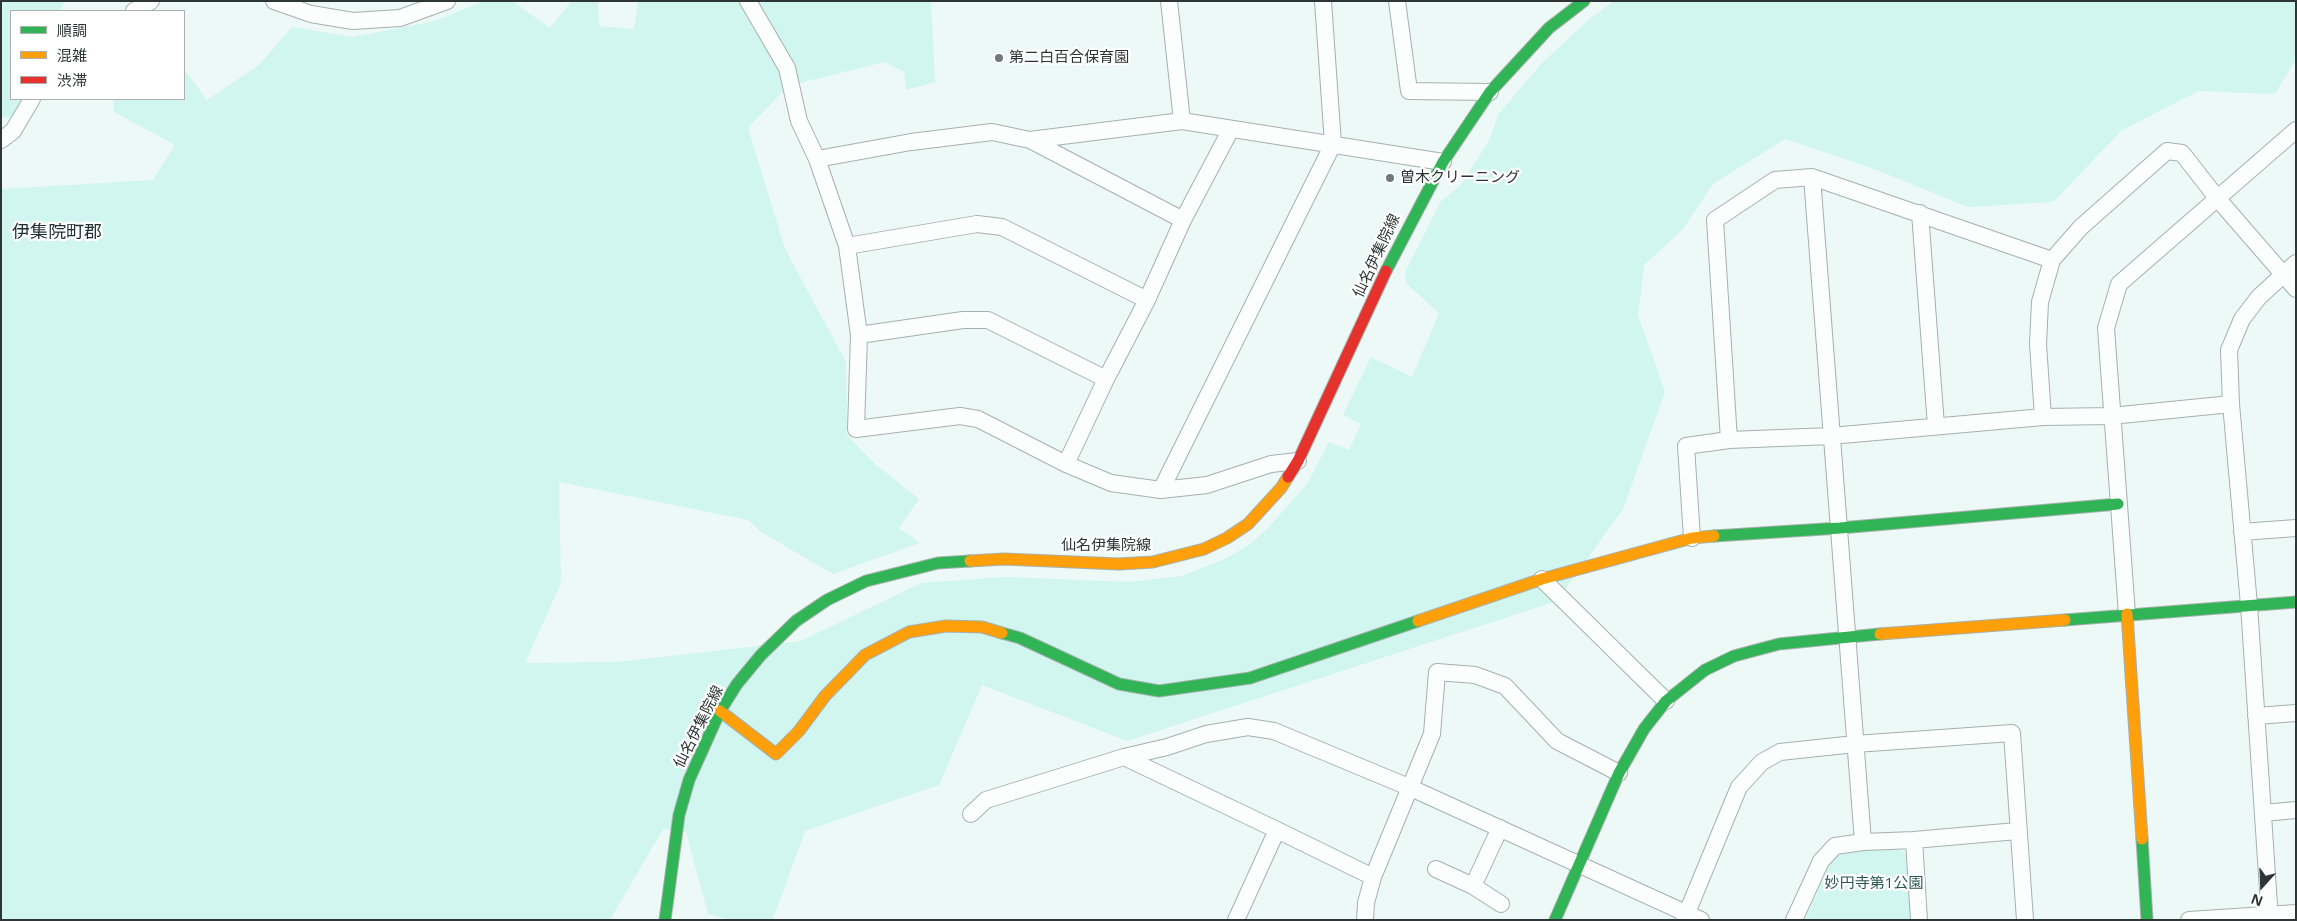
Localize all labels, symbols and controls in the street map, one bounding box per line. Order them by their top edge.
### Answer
legend [10,10,185,100]
text: 順調 [57,20,87,40]
text: 混雑 [57,45,87,65]
place label: 第二白百合保育園 [1009,49,1129,67]
marker: 第二白百合保育園 [993,52,1005,64]
text: 渋滞 [57,70,87,90]
place label: 曽木クリーニング [1400,169,1520,187]
marker: 曽木クリーニング [1384,172,1396,184]
street label: 仙名伊集院線 [1350,211,1404,301]
district label: 伊集院町郡 [12,222,102,244]
street label: 仙名伊集院線 [1061,537,1151,555]
street label: 仙名伊集院線 [671,683,727,771]
north arrow [2237,861,2287,911]
park label: 妙円寺第1公園 [1825,875,1923,893]
text: N [2248,890,2265,911]

